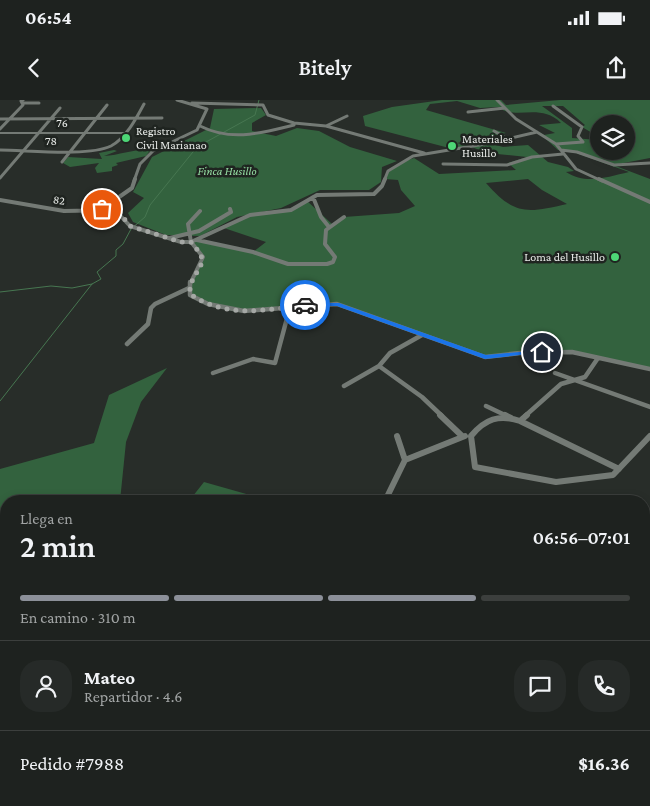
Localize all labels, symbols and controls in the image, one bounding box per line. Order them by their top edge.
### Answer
text: 06:54 [25,7,72,28]
icon: back [20,54,48,82]
icon: share [602,54,630,82]
text: Bitely [299,55,351,80]
map controls [590,115,635,160]
button: layers [590,115,635,160]
street label: 76 [56,116,68,130]
place label: Registro Civil Marianao [136,124,207,152]
marker: Registro Civil Marianao [120,132,132,144]
place label: Materiales Husillo [462,132,513,160]
street label: 78 [45,134,57,148]
marker: Materiales Husillo [446,140,458,152]
park label: Finca Husillo [197,164,257,178]
pin [81,188,123,230]
street label: 82 [52,192,66,208]
icon: bag [88,195,116,223]
place label: Loma del Husillo [524,250,605,264]
marker: Loma del Husillo [609,251,621,263]
courier [280,280,330,330]
icon: car [291,291,319,319]
pin [521,331,563,373]
icon: home [528,338,556,366]
text: Llega en [20,510,73,527]
text: 06:56–07:01 [533,527,630,548]
text: 2 min [20,528,95,564]
text: En camino · 310 m [20,609,136,626]
button: person [20,660,72,712]
button: chat [514,660,566,712]
button: phone [578,660,630,712]
text: Mateo [84,667,135,688]
text: Repartidor · 4.6 [84,688,182,705]
text: Pedido #7988 [20,753,124,774]
text: $16.36 [578,753,630,774]

